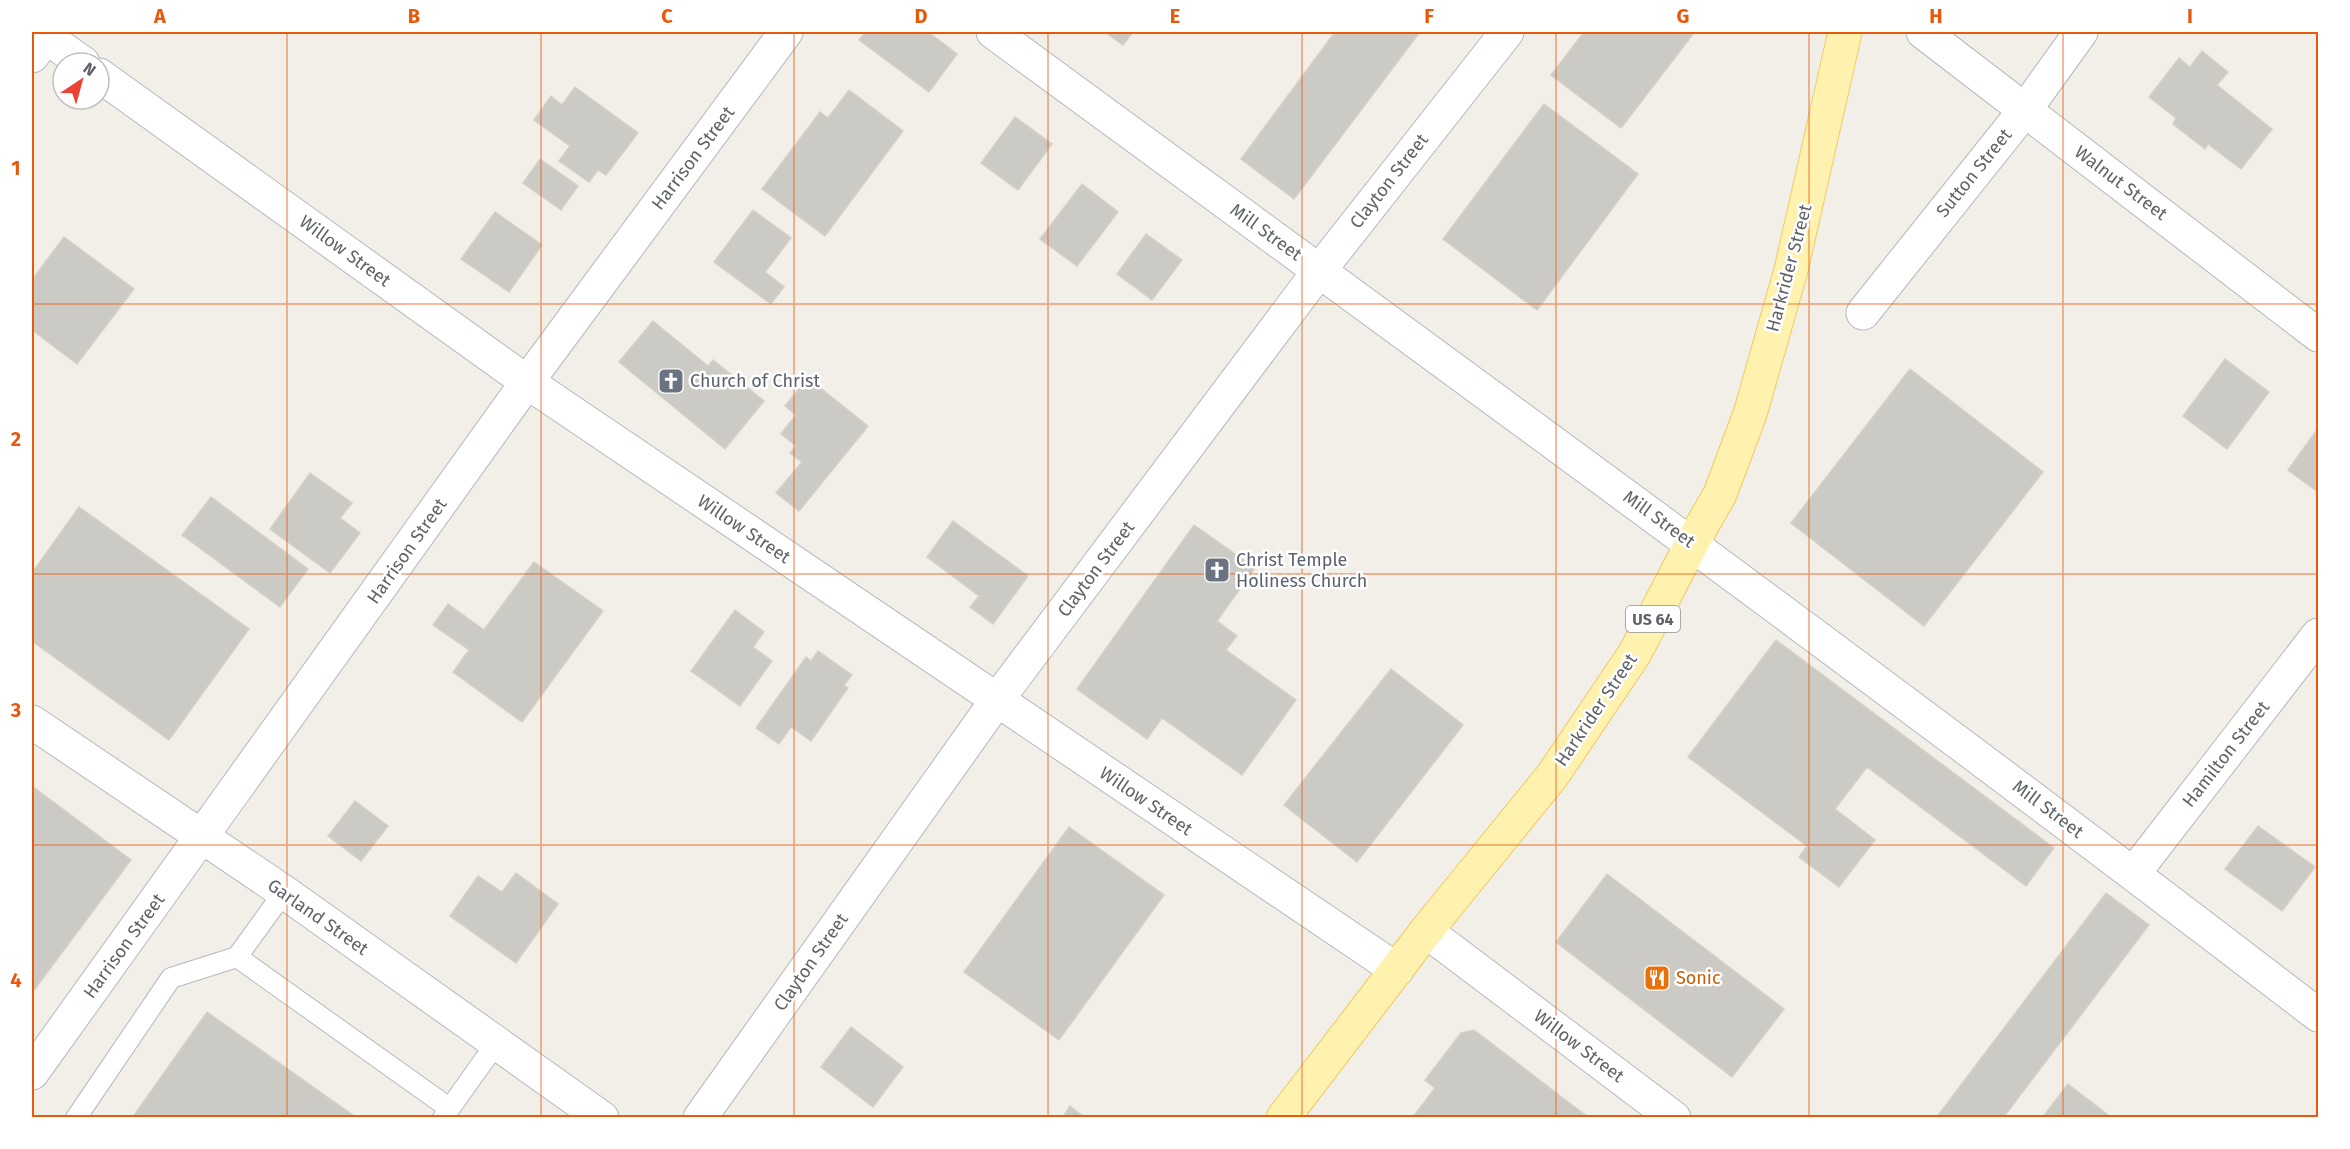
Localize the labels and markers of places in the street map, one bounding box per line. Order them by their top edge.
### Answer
church icon: Church of Christ [656,366,686,396]
place label: Church of Christ [690,370,820,392]
place label: Christ Temple Holiness Church [1236,549,1367,592]
church icon: Christ Temple Holiness Church [1202,555,1232,585]
restaurant icon: Sonic [1642,963,1672,993]
place label: Sonic [1676,967,1721,989]

